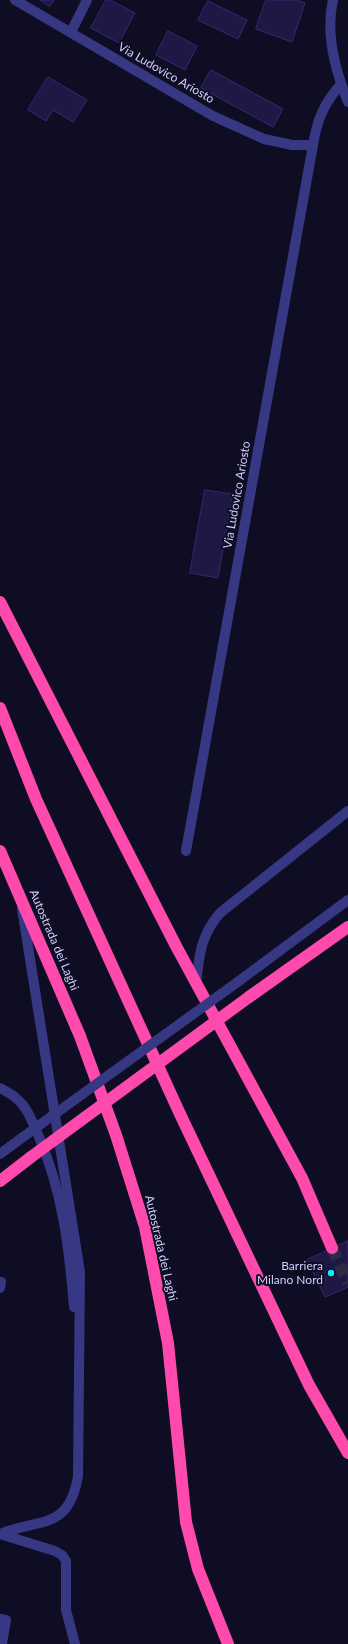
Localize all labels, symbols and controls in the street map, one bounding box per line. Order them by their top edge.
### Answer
street label: Via Ludovico Ariosto [115,40,217,106]
street label: Via Ludovico Ariosto [220,440,254,550]
street label: Autostrada dei Laghi [26,887,82,993]
street label: Autostrada dei Laghi [142,1194,180,1302]
place label: Barriera Milano Nord [257,1259,323,1287]
marker: Barriera Milano Nord [326,1268,336,1278]

